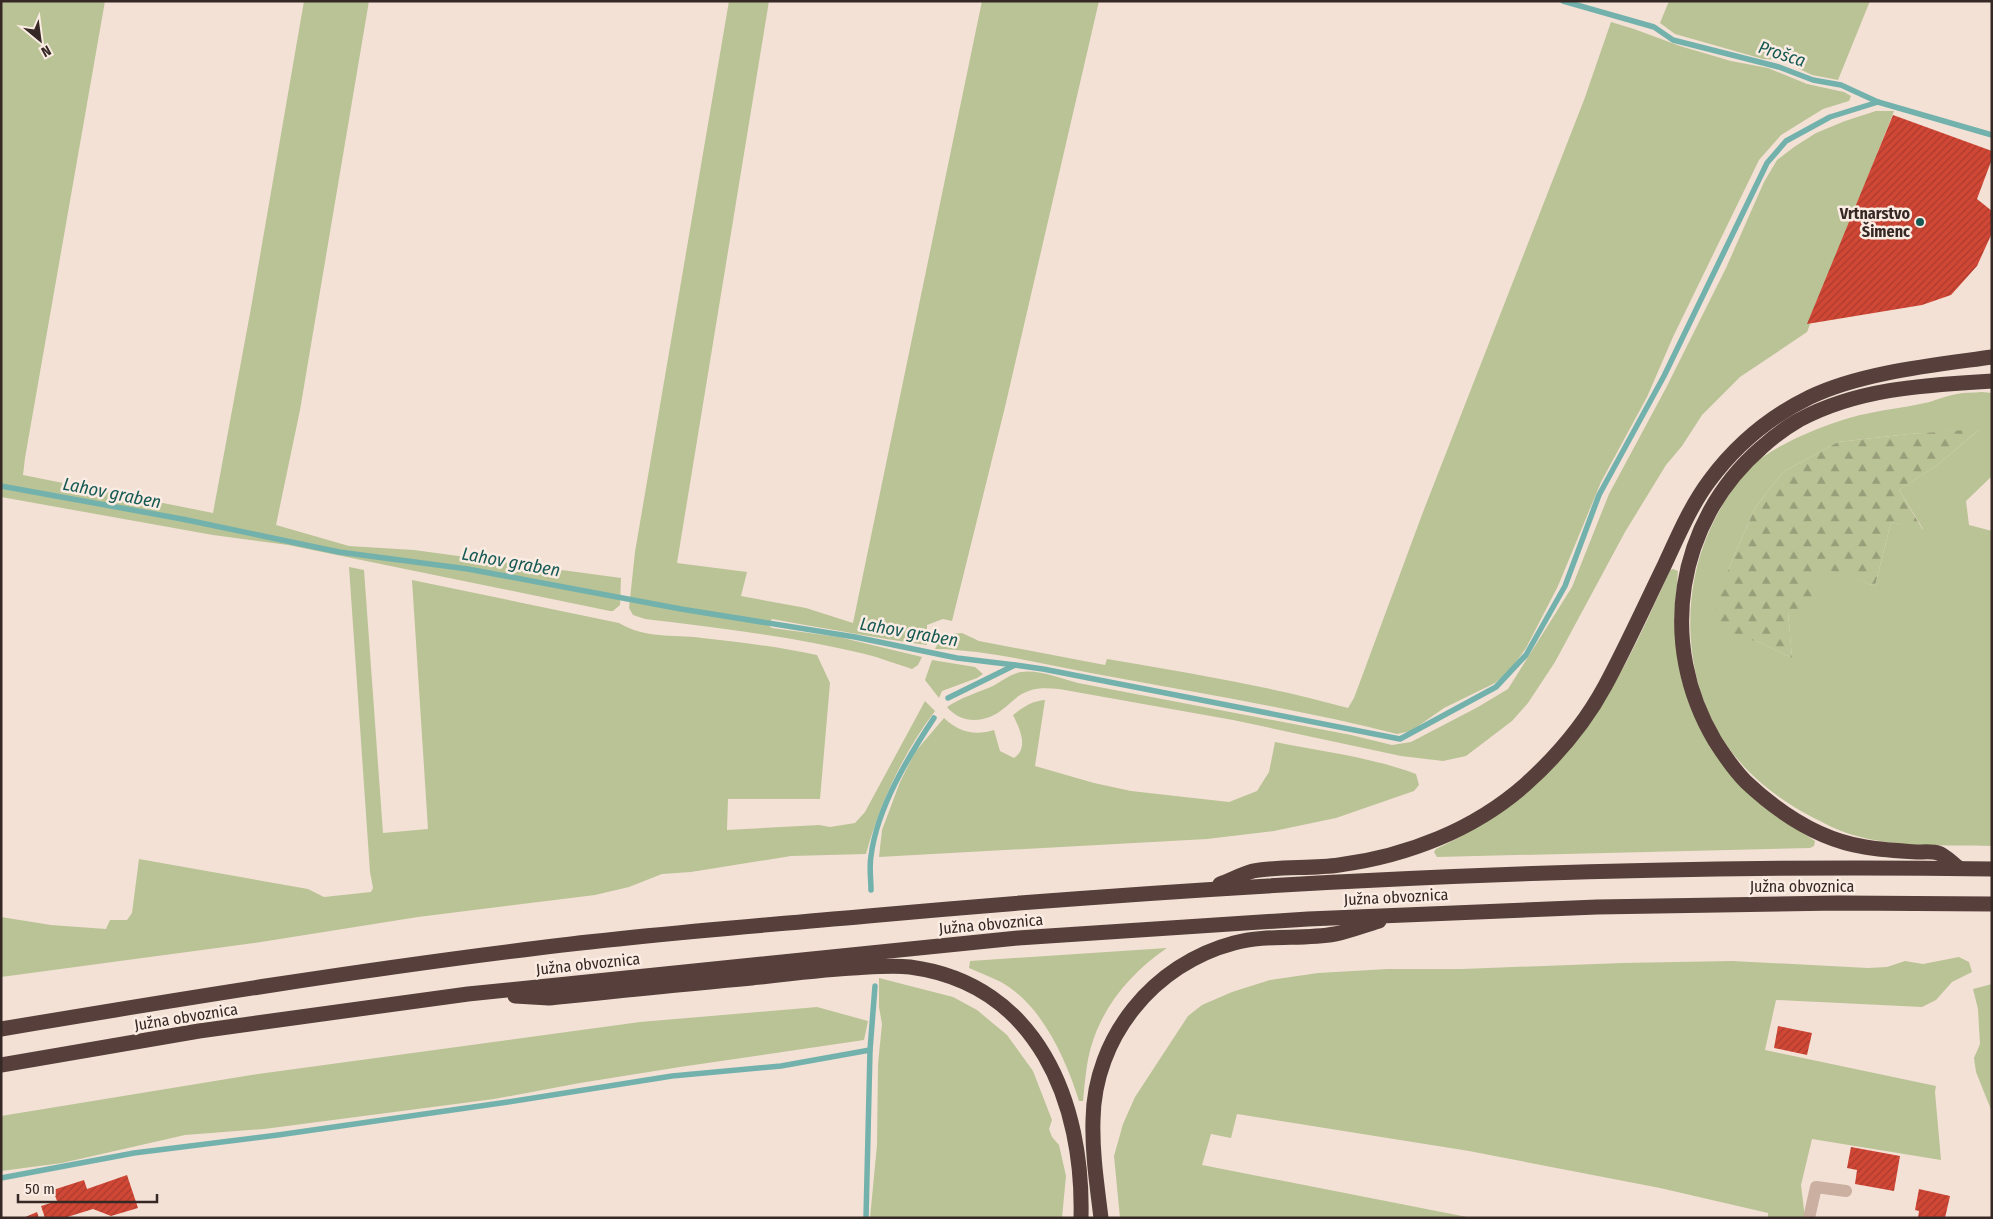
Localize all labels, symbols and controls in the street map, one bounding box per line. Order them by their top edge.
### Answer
north arrow [15,15,65,65]
water label: Prošca [1756,36,1808,72]
text: N [38,41,54,60]
place label: Vrtnarstvo Šimenc [1839,204,1910,241]
marker: Vrtnarstvo Šimenc [1914,216,1926,228]
water label: Lahov graben [61,473,163,513]
water label: Lahov graben [460,543,562,581]
water label: Lahov graben [858,613,960,651]
street label: Južna obvoznica [1750,877,1854,896]
street label: Južna obvoznica [1343,885,1449,909]
street label: Južna obvoznica [938,910,1044,938]
street label: Južna obvoznica [535,949,641,979]
street label: Južna obvoznica [133,999,239,1035]
scale bar [18,1172,156,1204]
text: 50 m [25,1180,55,1198]

